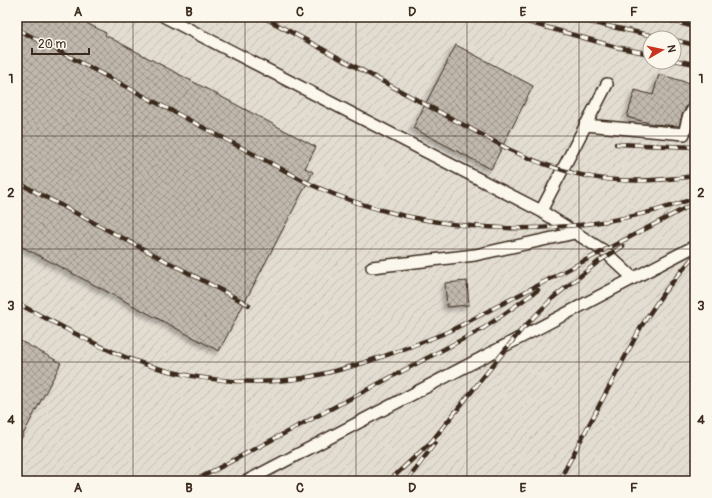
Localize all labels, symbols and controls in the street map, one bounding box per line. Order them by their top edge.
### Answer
text: A [74,4,83,20]
text: B [185,4,193,20]
text: C [296,4,304,20]
text: D [408,4,416,20]
text: E [520,4,527,20]
text: F [630,4,638,20]
scale bar [32,30,89,56]
north arrow [642,30,682,70]
text: 20 m [38,37,67,52]
text: N [664,44,678,54]
text: 1 [8,71,14,87]
text: 1 [698,71,704,87]
text: 2 [7,185,15,201]
text: 2 [697,185,705,201]
text: 3 [7,298,15,314]
text: 3 [697,298,705,314]
text: 4 [7,412,15,428]
text: 4 [697,412,705,428]
text: A [74,480,83,496]
text: B [185,480,193,496]
text: C [296,480,304,496]
text: D [408,480,416,496]
text: E [520,480,527,496]
text: F [630,480,638,496]

